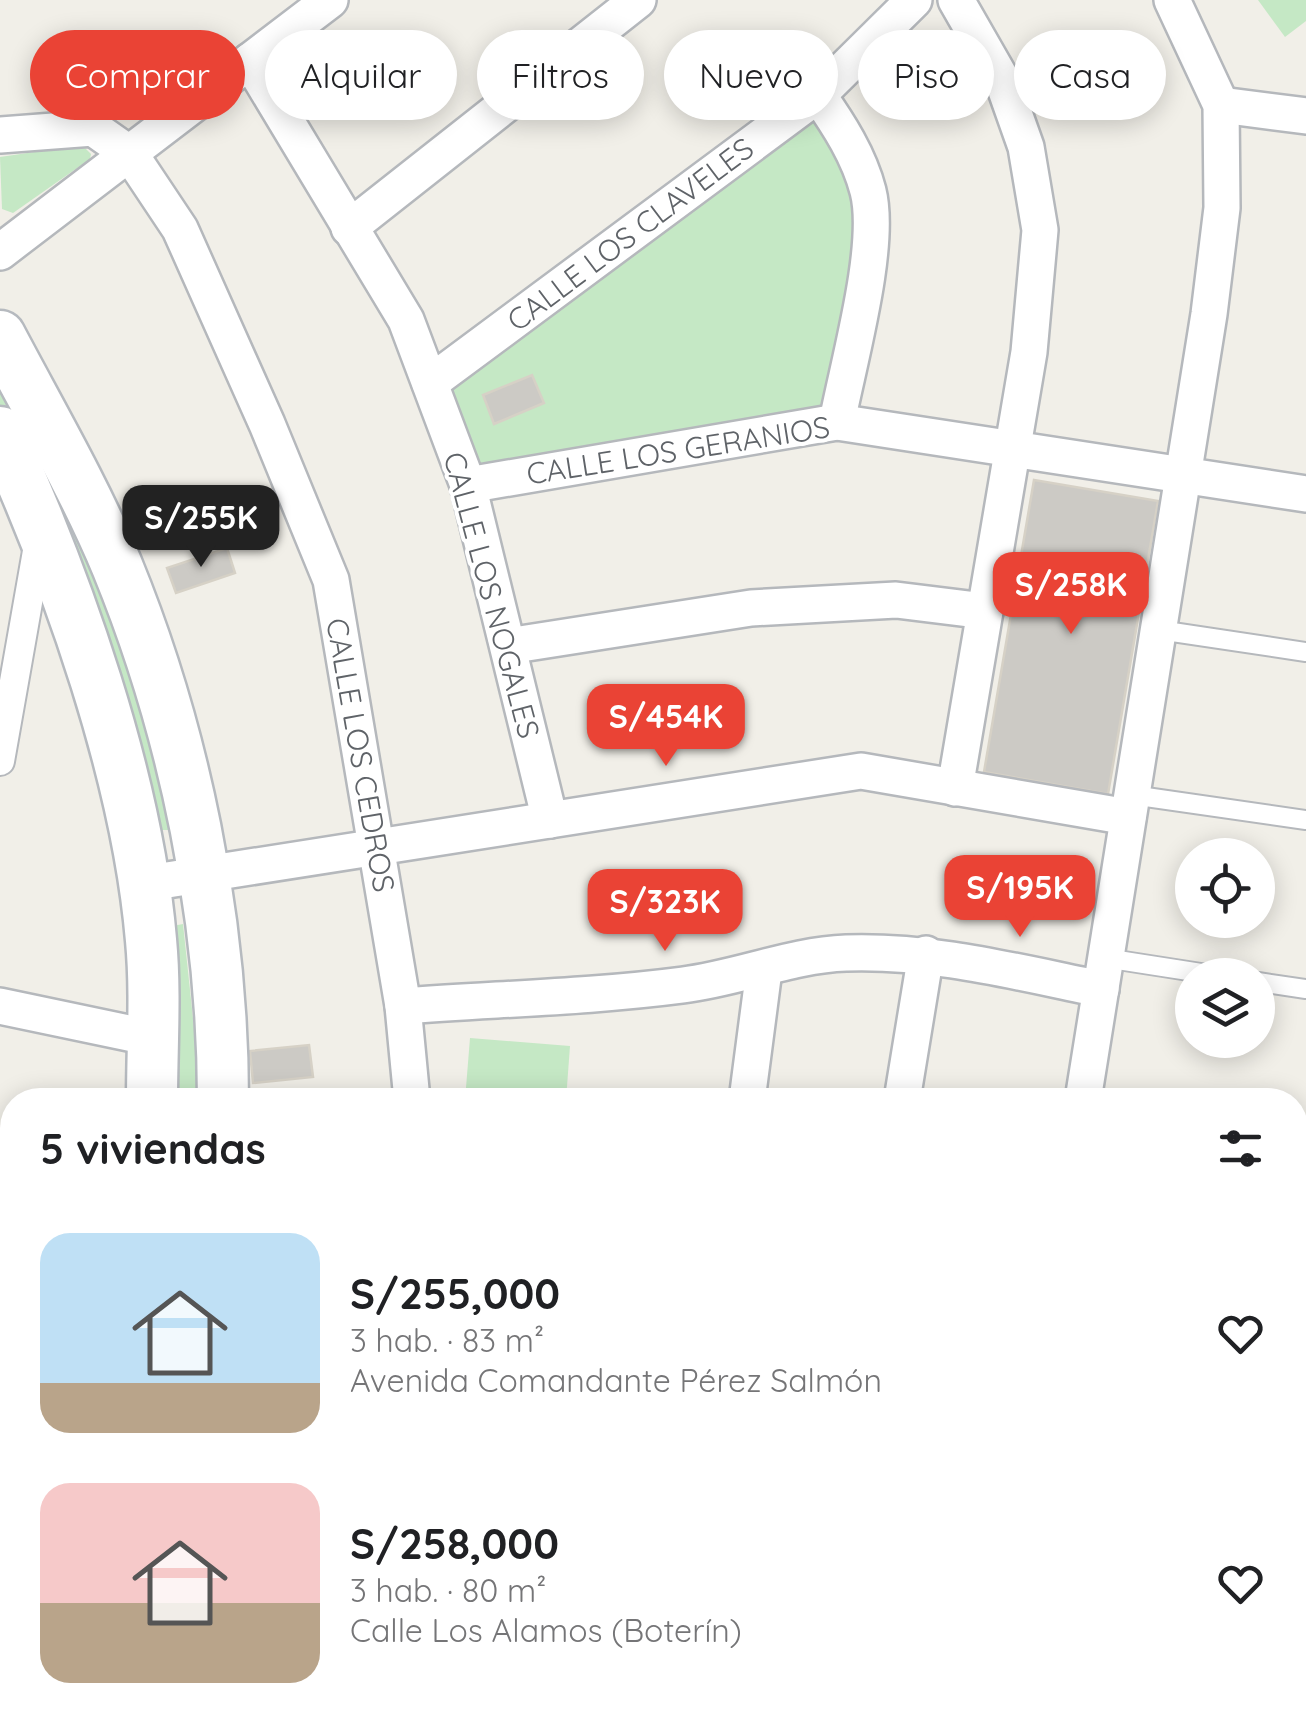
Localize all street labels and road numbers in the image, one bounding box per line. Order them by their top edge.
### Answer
street label: CALLE LOS CLAVELES [499,129,761,339]
street label: CALLE LOS GERANIOS [524,407,832,493]
street label: CALLE LOS NOGALES [435,448,549,742]
street label: CALLE LOS CEDROS [318,615,404,895]

